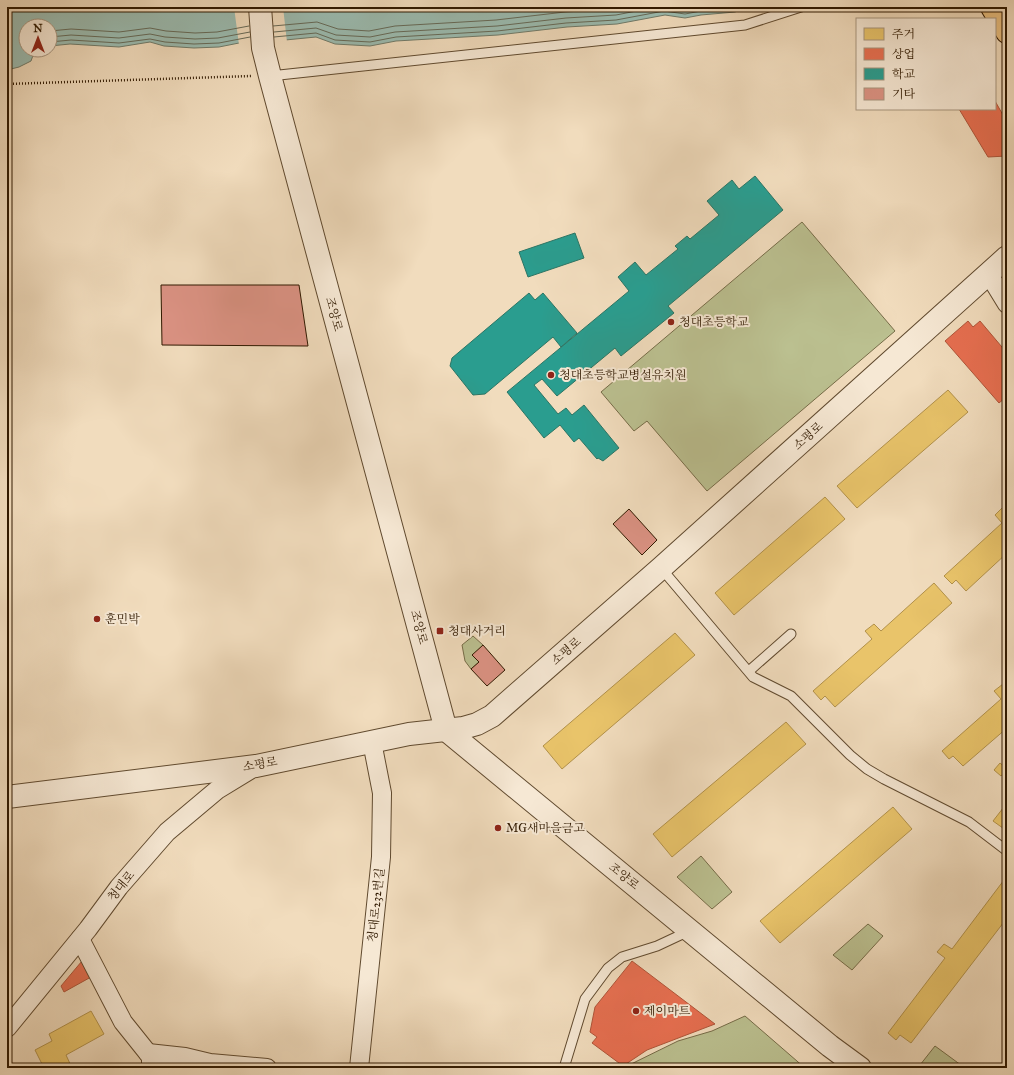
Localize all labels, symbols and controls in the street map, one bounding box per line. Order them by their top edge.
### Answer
north arrow [18,18,58,58]
legend [856,18,996,110]
text: N [33,22,43,35]
text: 주거 [892,27,915,41]
text: 상업 [892,47,915,61]
text: 학교 [892,67,916,81]
text: 기타 [892,87,916,101]
street label: 조양로 [323,295,345,333]
place label: 청대초등학교 [679,315,749,329]
marker: 청대초등학교 [666,317,676,327]
place label: 청대초등학교병설유치원 [559,368,687,382]
marker: 청대초등학교병설유치원 [546,370,556,380]
street label: 소평로 [790,419,826,453]
street label: 조양로 [408,608,430,646]
place label: 훈민박 [105,612,140,626]
marker: 훈민박 [92,614,102,624]
place label: 청대사거리 [448,624,506,638]
marker: 청대사거리 [435,626,445,636]
street label: 소평로 [548,634,584,668]
street label: 소평로 [242,754,279,774]
place label: MG새마을금고 [506,821,585,835]
marker: MG새마을금고 [493,823,503,833]
street label: 조양로 [606,860,642,893]
street label: 청대로232번길 [365,867,387,943]
street label: 청대로 [105,868,138,904]
place label: 제이마트 [644,1004,691,1018]
marker: 제이마트 [631,1006,641,1016]

